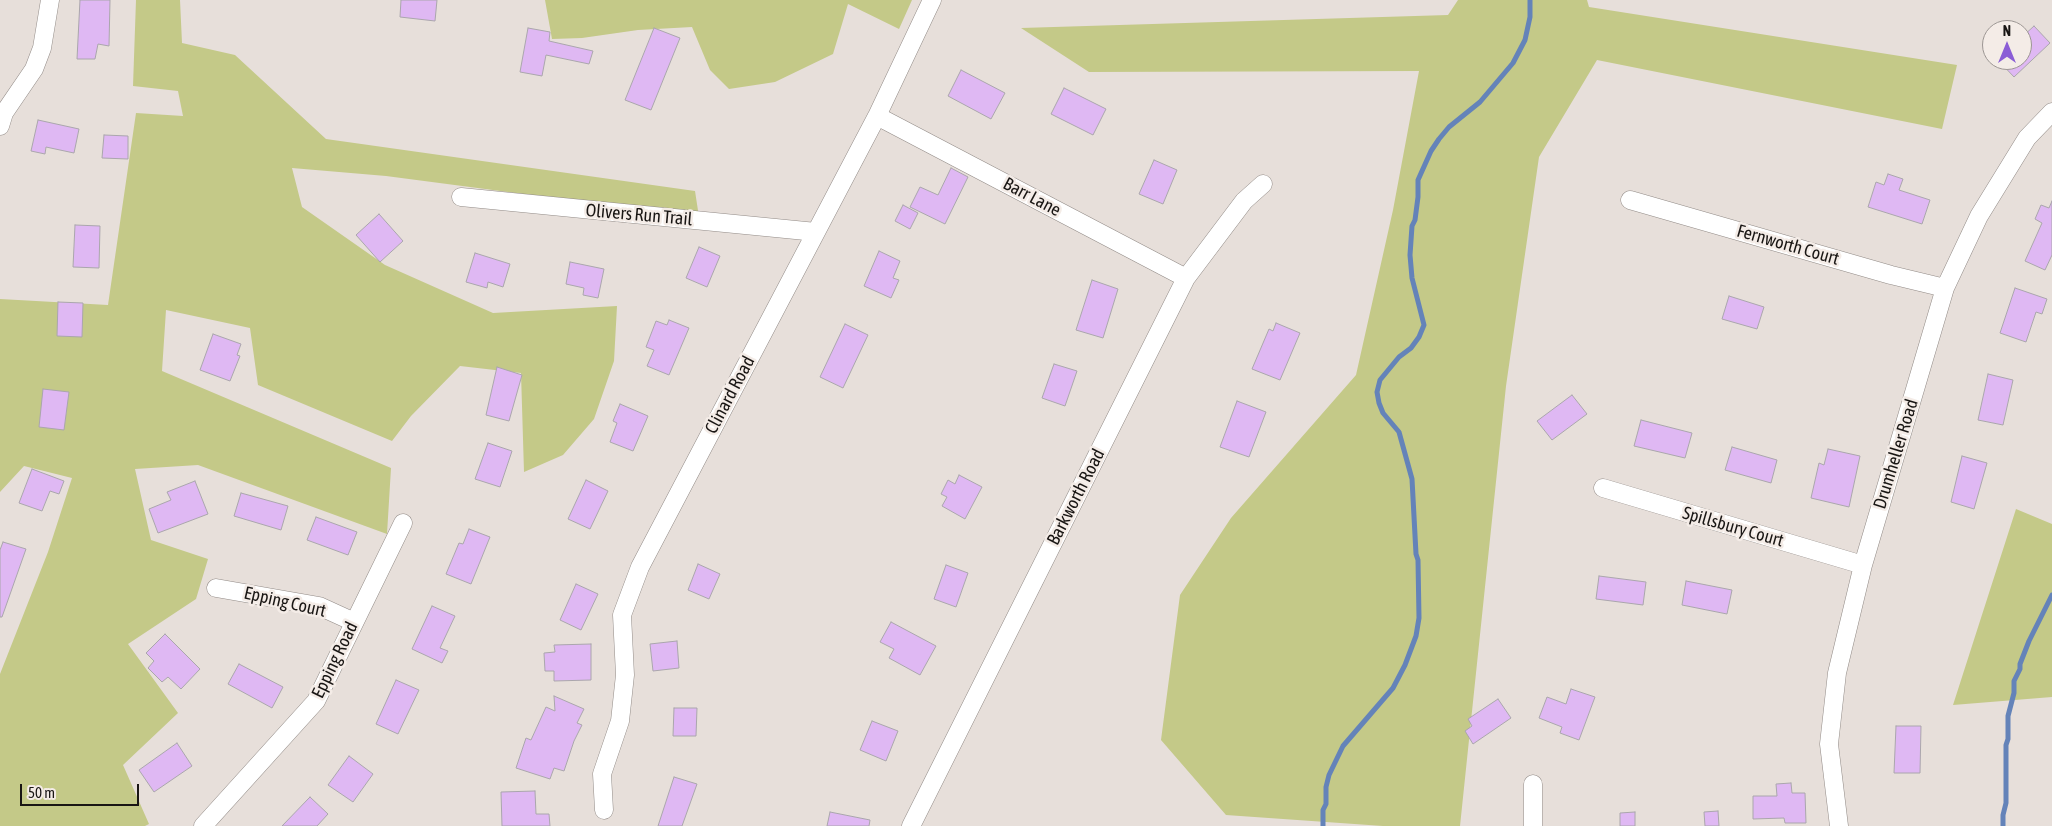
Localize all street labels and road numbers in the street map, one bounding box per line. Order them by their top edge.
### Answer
street label: Barr Lane [999,173,1065,221]
street label: Olivers Run Trail [585,200,693,230]
street label: Fernworth Court [1734,220,1842,270]
street label: Clinard Road [701,353,759,437]
street label: Drumheller Road [1869,397,1923,511]
street label: Barkworth Road [1043,445,1109,549]
street label: Spillsbury Court [1680,502,1786,552]
street label: Epping Court [242,582,328,622]
street label: Epping Road [307,618,363,702]

